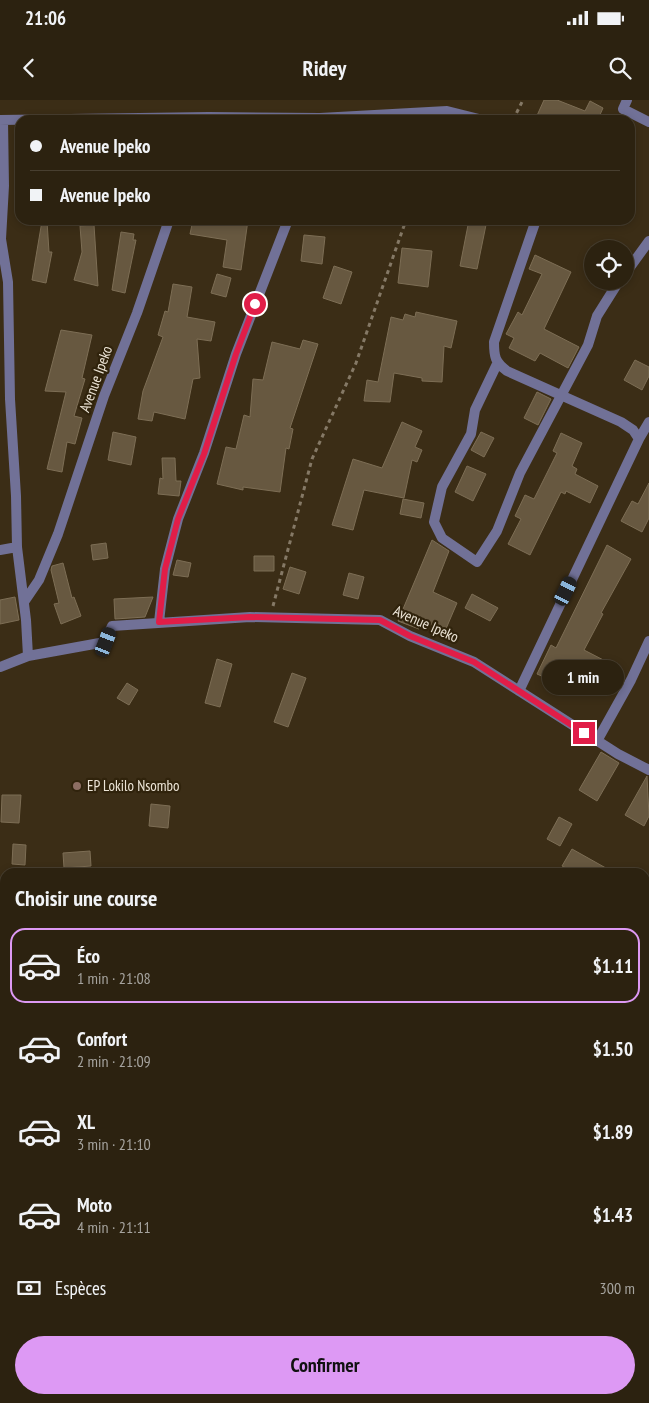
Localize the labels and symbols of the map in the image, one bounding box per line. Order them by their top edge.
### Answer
route start [244,293,266,315]
street label: Avenue Ipeko [75,343,116,415]
car [552,574,579,608]
street label: Avenue Ipeko [391,601,462,646]
car [93,625,118,659]
callout: 1 min [543,660,625,696]
route end [573,722,595,744]
place label: EP Lokilo Nsombo [87,776,180,795]
marker: EP Lokilo Nsombo [71,780,83,792]

